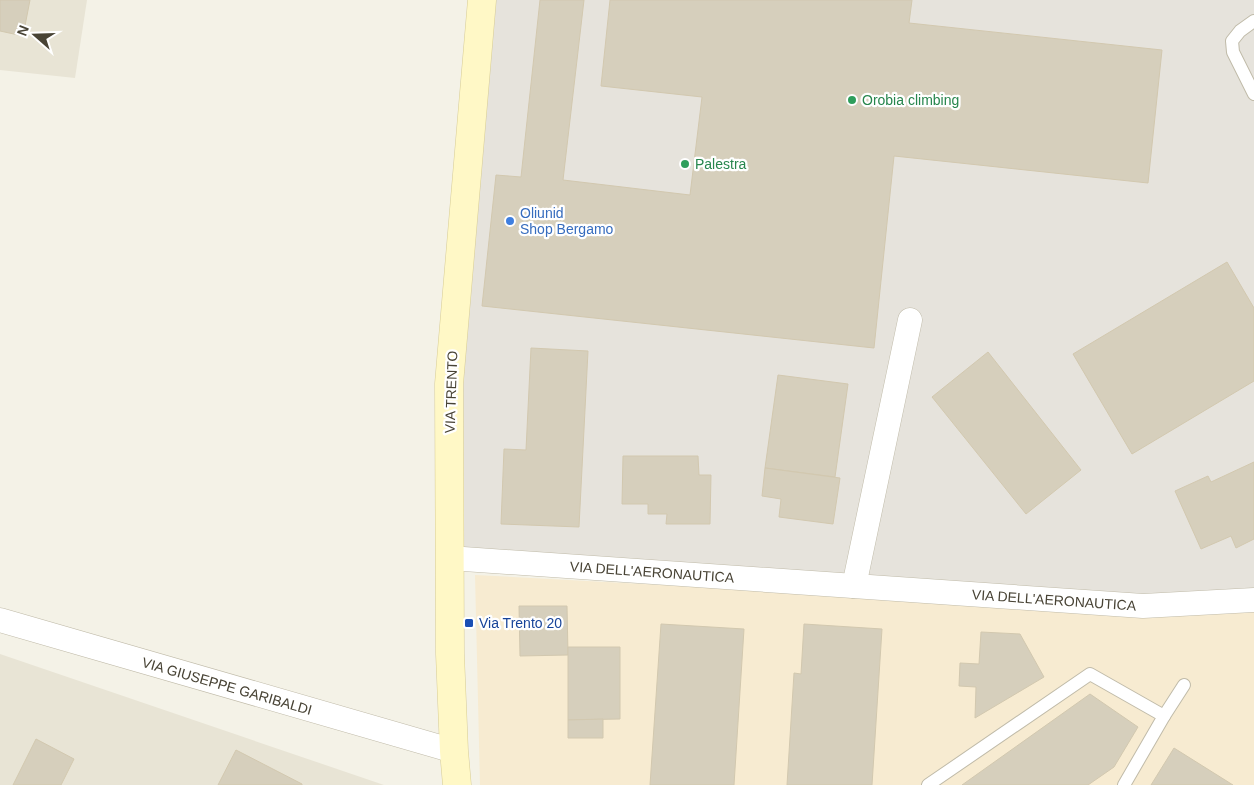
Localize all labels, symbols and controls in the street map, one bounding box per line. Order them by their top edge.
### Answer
north arrow [10,10,60,60]
text: N [14,23,32,38]
place label: Orobia climbing [862,92,959,108]
marker: Orobia climbing [846,94,858,106]
place label: Palestra [695,156,747,172]
marker: Palestra [679,158,691,170]
place label: Oliunid Shop Bergamo [520,205,614,237]
marker: Oliunid Shop Bergamo [504,215,516,227]
street label: VIA TRENTO [442,350,460,434]
street label: VIA DELL'AERONAUTICA [569,558,735,586]
street label: VIA DELL'AERONAUTICA [971,586,1137,614]
place label: Via Trento 20 [479,615,562,631]
marker: Via Trento 20 [463,617,475,629]
street label: VIA GIUSEPPE GARIBALDI [140,654,314,718]

